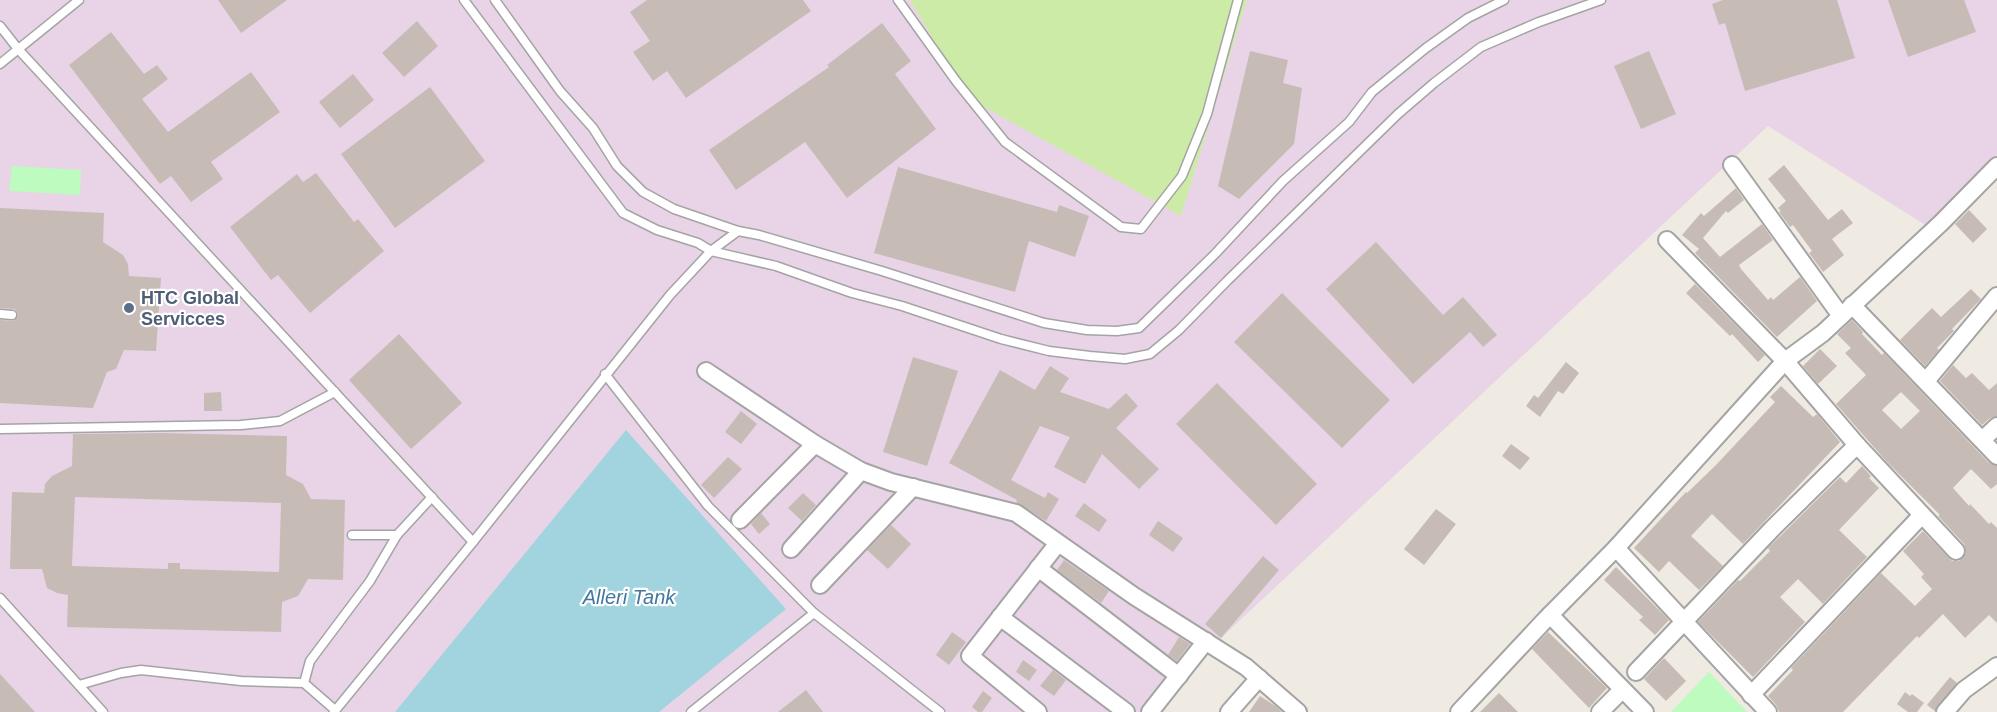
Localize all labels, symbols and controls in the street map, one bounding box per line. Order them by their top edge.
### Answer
place label: HTC Global Servicces [141,288,239,329]
marker: HTC Global Servicces [122,301,136,315]
water label: Alleri Tank [582,586,676,608]

